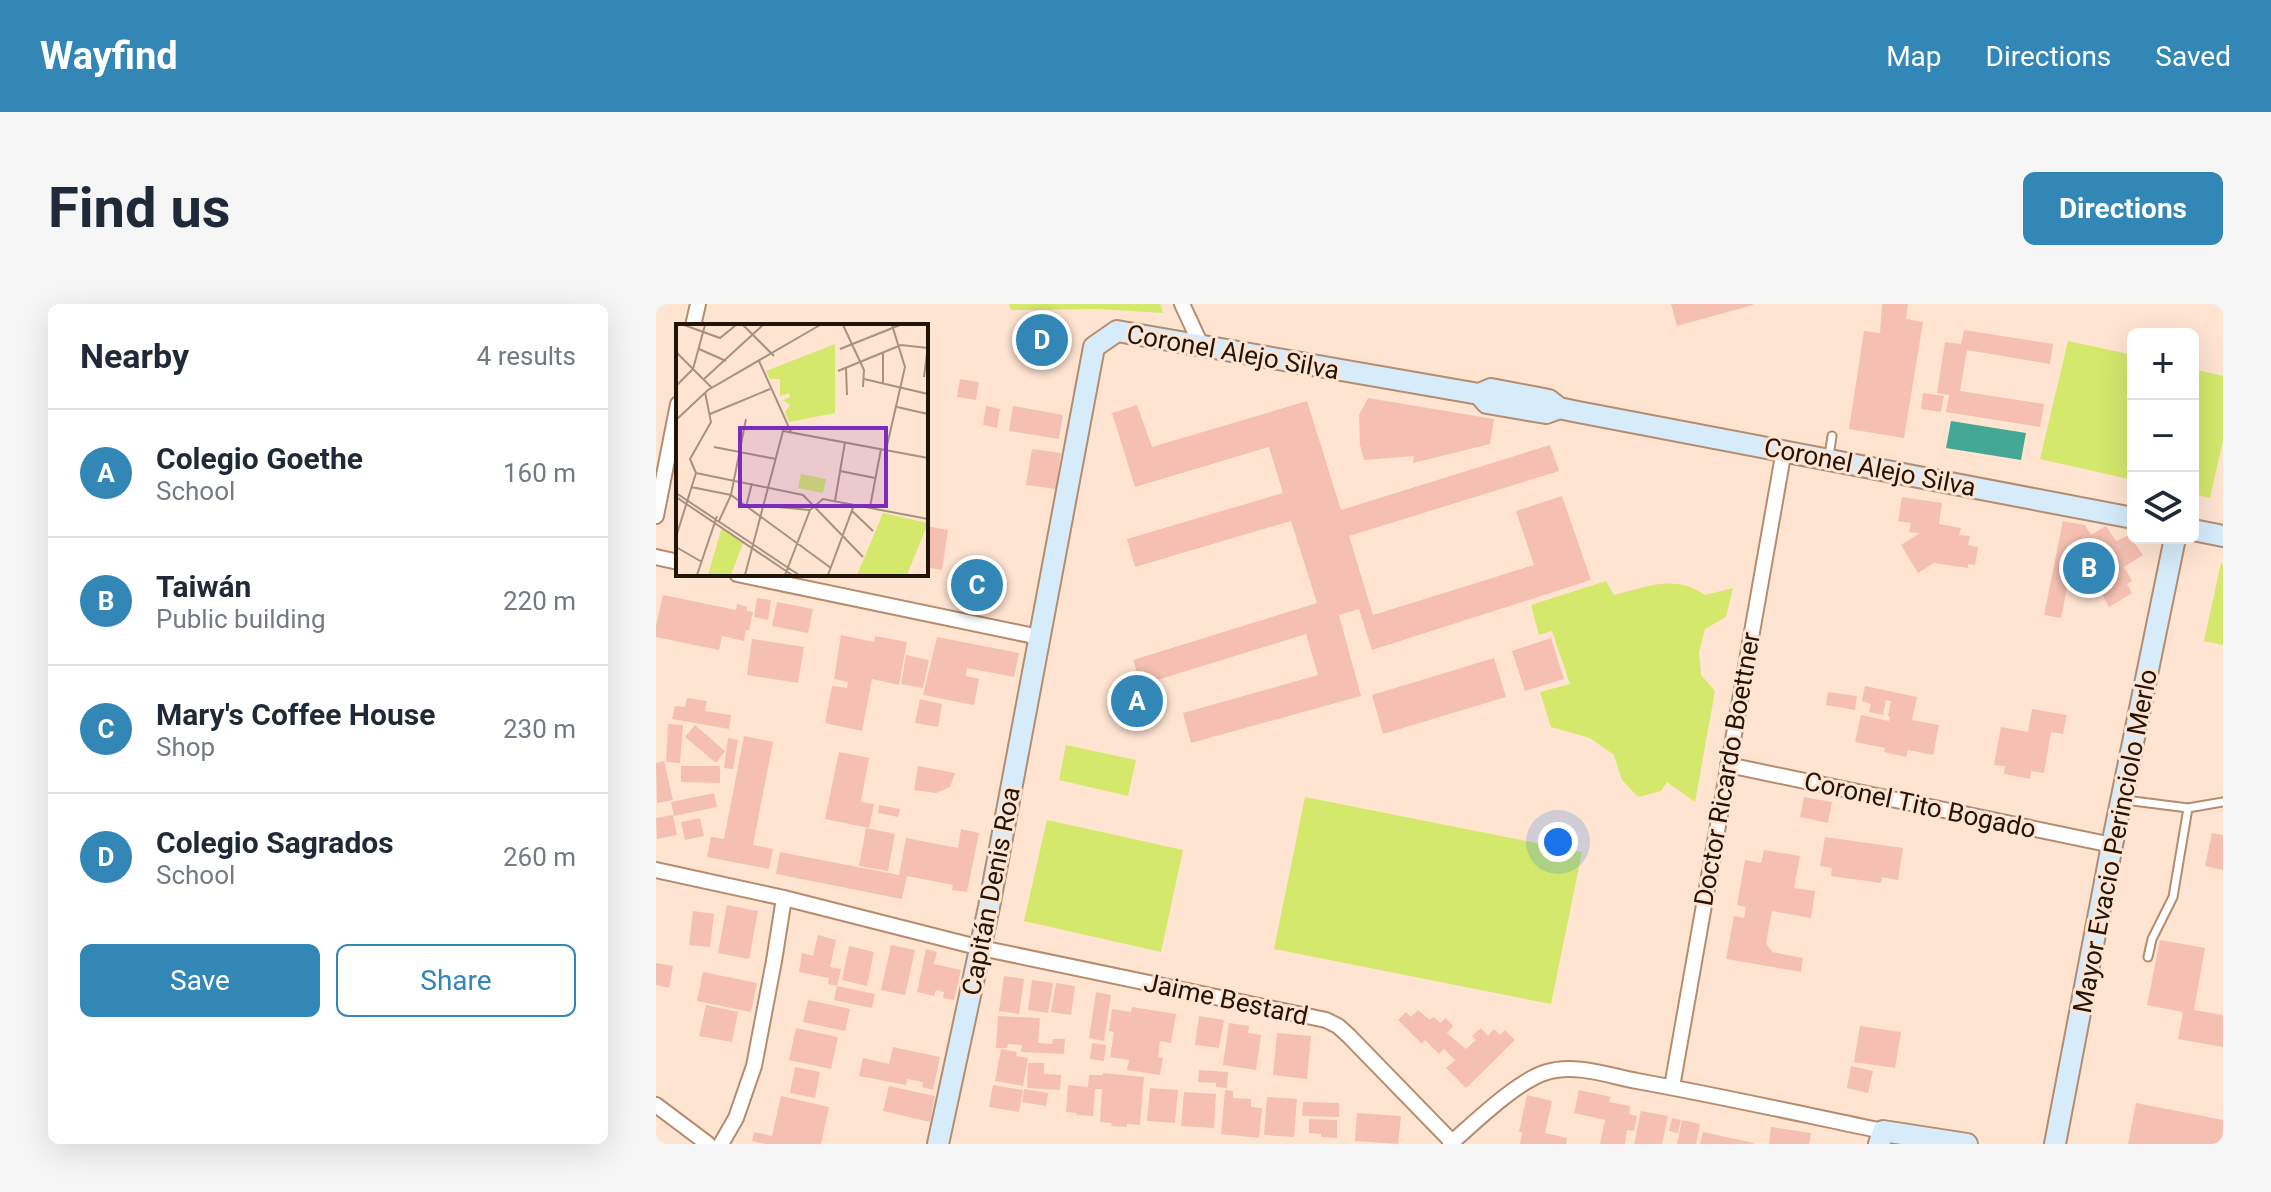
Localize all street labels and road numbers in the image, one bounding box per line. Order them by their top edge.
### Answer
street label: Coronel Alejo Silva [1124,319,1342,385]
street label: Coronel Alejo Silva [1761,432,1979,502]
street label: Doctor Ricardo Boettner [1688,630,1766,908]
street label: Mayor Evacio Perinciolo Merlo [2067,667,2163,1015]
street label: Coronel Tito Bogado [1801,766,2039,844]
street label: Capitán Denis Roa [956,784,1026,998]
street label: Jaime Bestard [1141,967,1311,1031]

